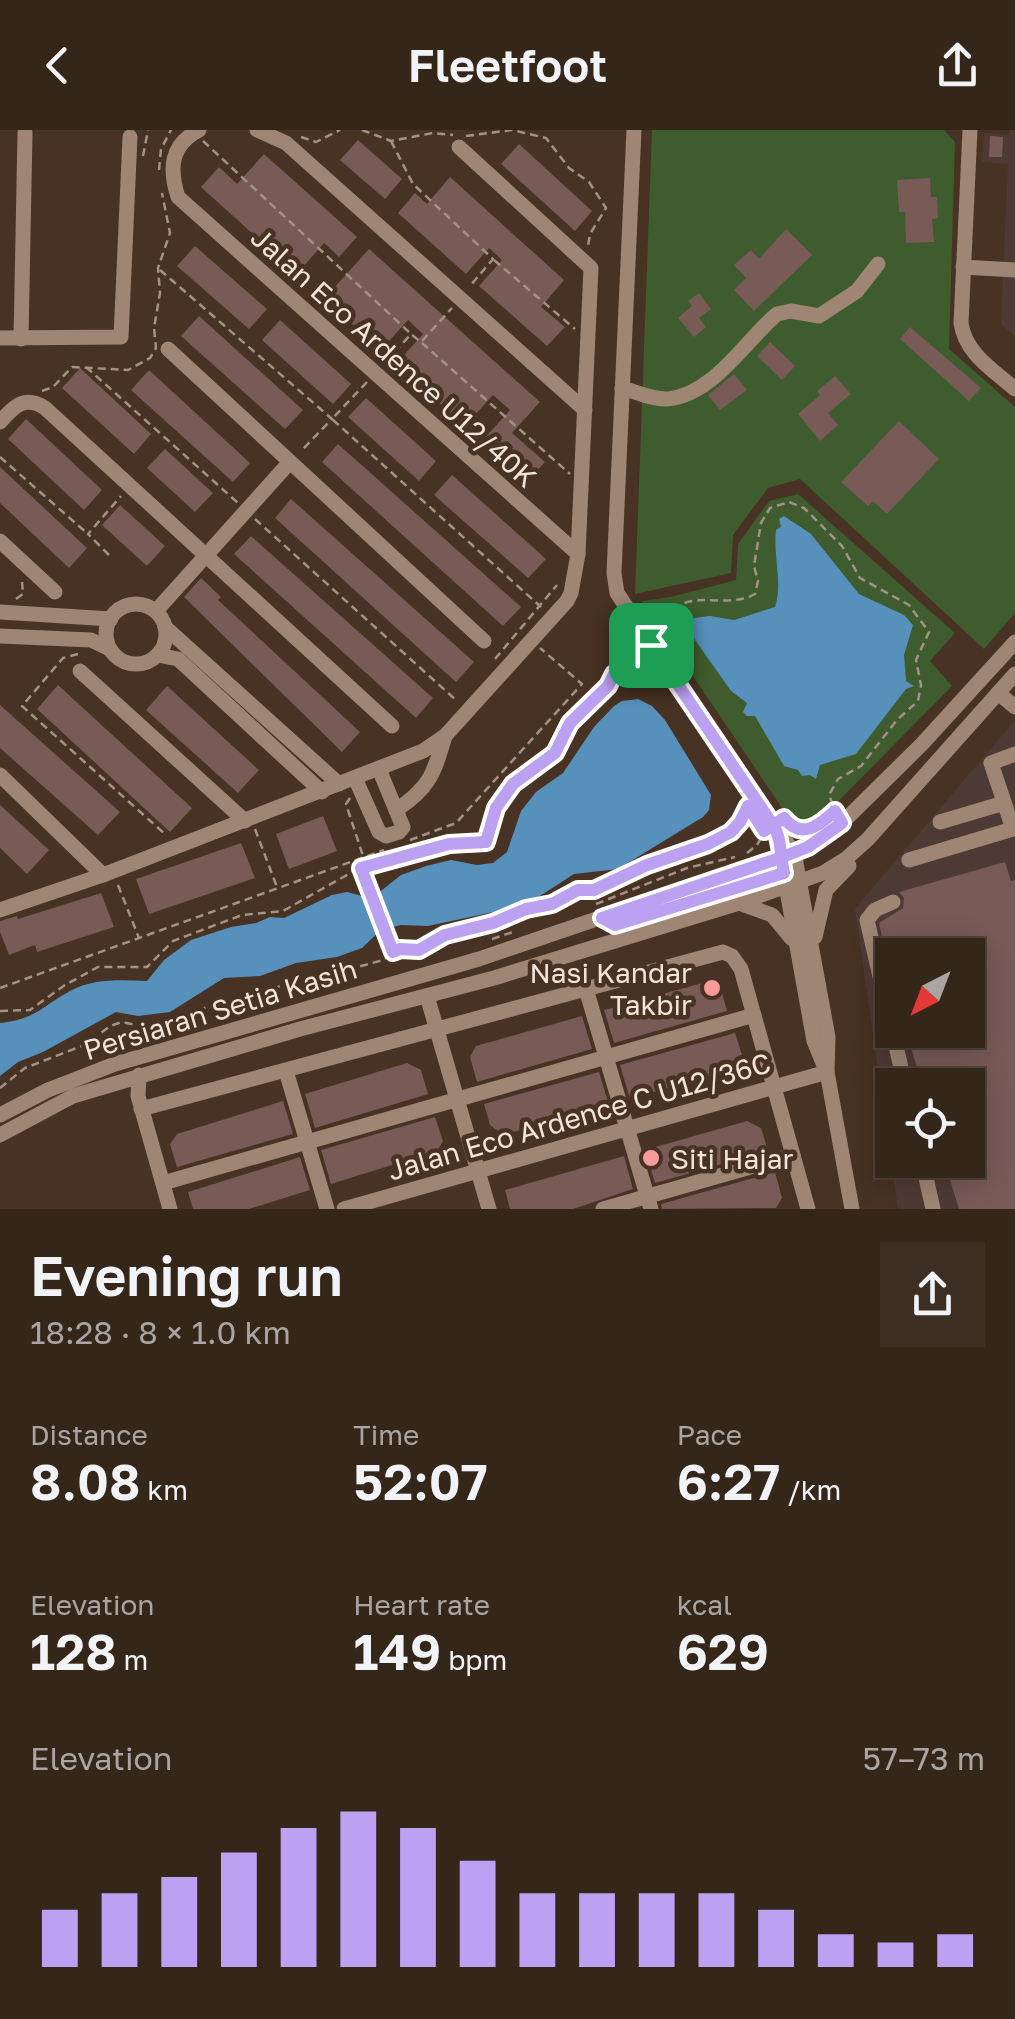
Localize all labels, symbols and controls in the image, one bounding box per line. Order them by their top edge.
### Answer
icon: back [30,38,85,93]
text: Fleetfoot [408,38,607,92]
icon: share [930,38,985,93]
street label: Jalan Eco Ardence U12/40K [245,220,543,494]
pin [609,603,694,688]
icon: arrive [624,618,679,673]
north arrow [875,938,985,1048]
map controls [875,938,985,1178]
street label: Persiaran Setia Kasih [79,952,361,1066]
place label: Nasi Kandar Takbir [530,956,692,1021]
marker: Nasi Kandar Takbir [701,977,723,999]
street label: Jalan Eco Ardence C U12/36C [384,1045,774,1187]
button: locate [875,1068,985,1178]
place label: Siti Hajar [671,1142,794,1175]
marker: Siti Hajar [640,1147,662,1169]
text: Evening run [30,1242,343,1308]
button: share [880,1242,985,1347]
text: 18:28 · 8 × 1.0 km [30,1313,291,1351]
text: Distance [30,1418,148,1451]
text: Time [353,1418,419,1451]
text: Pace [677,1418,742,1451]
text: 8.08 [30,1451,140,1511]
text: 52:07 [353,1451,488,1511]
text: 6:27 [677,1451,780,1511]
text: km [140,1473,188,1506]
text: /km [780,1473,841,1506]
text: Elevation [30,1588,155,1621]
text: Heart rate [353,1588,490,1621]
text: kcal [677,1588,732,1621]
text: 128 [30,1621,117,1681]
text: 149 [353,1621,441,1681]
text: 629 [677,1621,769,1681]
text: m [117,1643,148,1676]
text: bpm [441,1643,507,1676]
text: Elevation [30,1739,172,1777]
text: 57–73 m [862,1739,985,1777]

